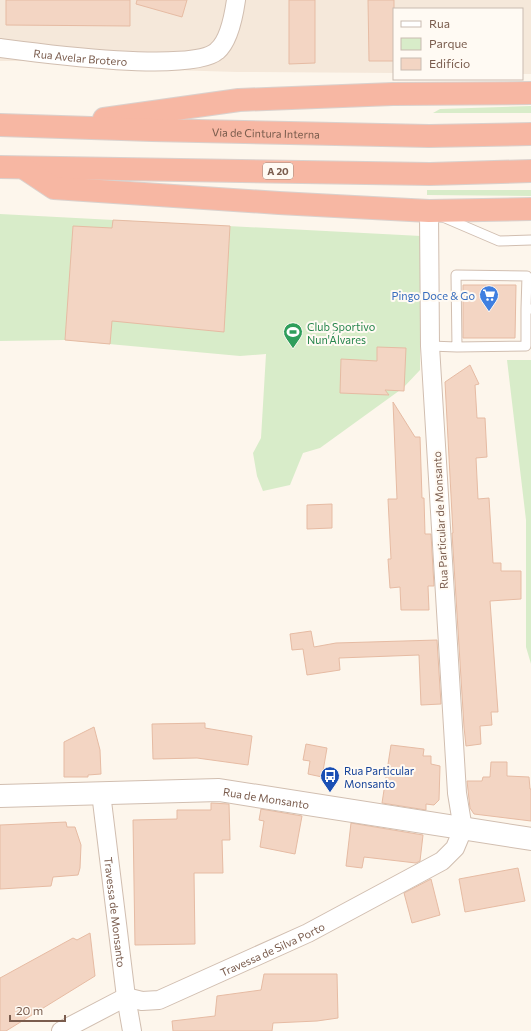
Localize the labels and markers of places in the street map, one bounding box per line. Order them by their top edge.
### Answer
supermarket icon: Pingo Doce & Go [478,284,500,312]
place label: Pingo Doce & Go [392,289,475,302]
place label: Club Sportivo Nun'Álvares [307,320,376,346]
sports icon: Club Sportivo Nun'Álvares [282,321,304,349]
place label: Rua Particular Monsanto [344,764,415,790]
bus stop icon: Rua Particular Monsanto [319,765,341,793]

